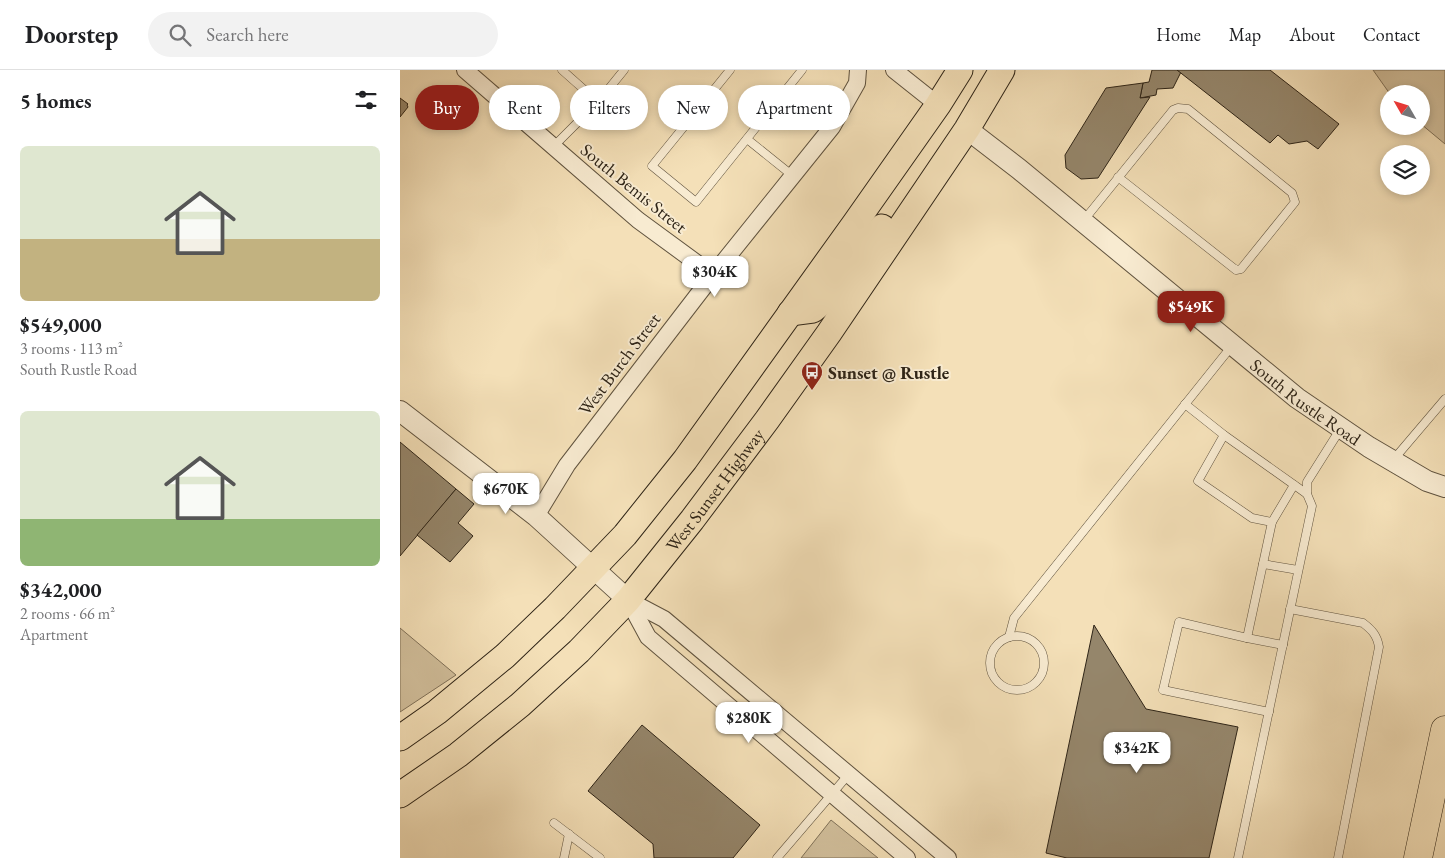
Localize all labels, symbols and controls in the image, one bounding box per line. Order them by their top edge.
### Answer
search box [148,12,498,57]
text: Doorstep [25,19,118,50]
icon: search [166,21,194,49]
text: Search here [206,22,289,47]
text: Home [1156,23,1201,46]
text: Map [1229,23,1261,46]
text: About [1289,23,1335,46]
text: Contact [1363,23,1420,46]
chip: Buy [415,85,479,130]
chip: Rent [489,85,560,130]
chip: Filters [570,85,648,130]
chip: New [658,85,728,130]
chip: Apartment [738,85,850,130]
north arrow [1380,85,1430,135]
map controls [1380,85,1430,195]
icon: filters [352,86,380,114]
text: 5 homes [20,87,92,114]
street label: South Bemis Street [576,138,692,238]
button: layers [1380,145,1430,195]
icon: home [155,178,245,268]
pin: $304K [680,256,750,298]
text: $304K [693,261,737,282]
pin: $549K [1156,290,1226,333]
text: $549K [1169,296,1213,317]
street label: West Burch Street [573,308,665,420]
text: $549,000 [20,311,102,338]
text: 3 rooms · 113 m² [20,338,123,359]
street label: South Rustle Road [1246,353,1366,450]
text: South Rustle Road [20,359,137,380]
bus stop icon: Sunset @ Rustle [800,360,824,391]
place label: Sunset @ Rustle [828,361,950,384]
street label: West Sunset Highway [660,423,769,556]
icon: home [155,443,245,533]
pin: $670K [471,472,541,515]
text: $670K [484,478,528,499]
text: $342,000 [20,576,102,603]
text: 2 rooms · 66 m² [20,603,115,624]
text: Apartment [20,624,88,645]
pin: $280K [714,702,784,744]
text: $280K [727,707,771,728]
pin: $342K [1102,732,1172,774]
text: $342K [1115,737,1159,758]

